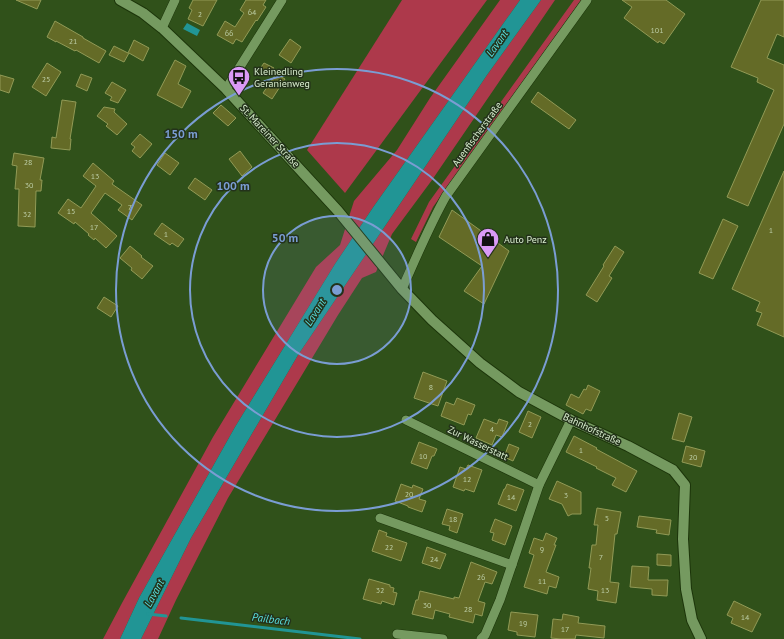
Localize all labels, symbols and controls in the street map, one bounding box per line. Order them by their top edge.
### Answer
house number: 64 [248,7,257,17]
house number: 2 [198,9,202,19]
house number: 101 [650,25,664,35]
water label: Lavant [483,26,512,59]
house number: 66 [225,28,233,38]
house number: 21 [69,36,77,46]
bus stop icon: Kleinedling Geranienweg [226,64,252,97]
place label: Kleinedling Geranienweg [254,65,310,90]
house number: 25 [42,74,50,84]
street label: Auenfischerstraße [449,99,505,169]
street label: St. Mareiner Straße [237,102,303,170]
text: 150 m [164,126,198,141]
house number: 28 [24,157,32,167]
house number: 13 [91,171,99,181]
text: 100 m [216,178,250,193]
house number: 30 [25,180,34,190]
house number: 7 [128,202,132,212]
house number: 15 [67,206,75,216]
house number: 32 [23,209,31,219]
house number: 17 [90,222,98,232]
house number: 1 [769,225,773,235]
shop icon: Auto Penz [475,226,501,259]
house number: 1 [164,229,168,239]
text: 50 m [272,230,298,245]
place label: Auto Penz [504,233,547,246]
centre of rings [330,283,344,297]
water label: Lavant [301,295,329,328]
house number: 8 [429,382,433,392]
street label: Bahnhofstraße [561,410,623,448]
house number: 2 [528,419,532,429]
street label: Zur Wasserstatt [446,423,511,463]
house number: 4 [490,424,495,434]
house number: 1 [579,445,583,455]
house number: 10 [419,451,428,461]
house number: 20 [689,452,698,462]
house number: 12 [463,474,471,484]
house number: 20 [405,489,414,499]
house number: 3 [564,490,568,500]
house number: 14 [507,492,516,502]
house number: 5 [605,513,609,523]
house number: 18 [449,514,457,524]
house number: 22 [385,542,393,552]
house number: 9 [540,544,544,554]
house number: 7 [599,552,603,562]
house number: 24 [430,554,439,564]
house number: 26 [477,572,485,582]
water label: Lavant [141,576,167,609]
house number: 11 [538,576,546,586]
house number: 32 [376,585,384,595]
house number: 13 [601,585,609,595]
house number: 30 [423,600,432,610]
house number: 28 [464,604,472,614]
water label: Pailbach [251,610,291,628]
house number: 14 [741,612,750,622]
house number: 19 [519,618,527,628]
house number: 17 [561,624,569,634]

